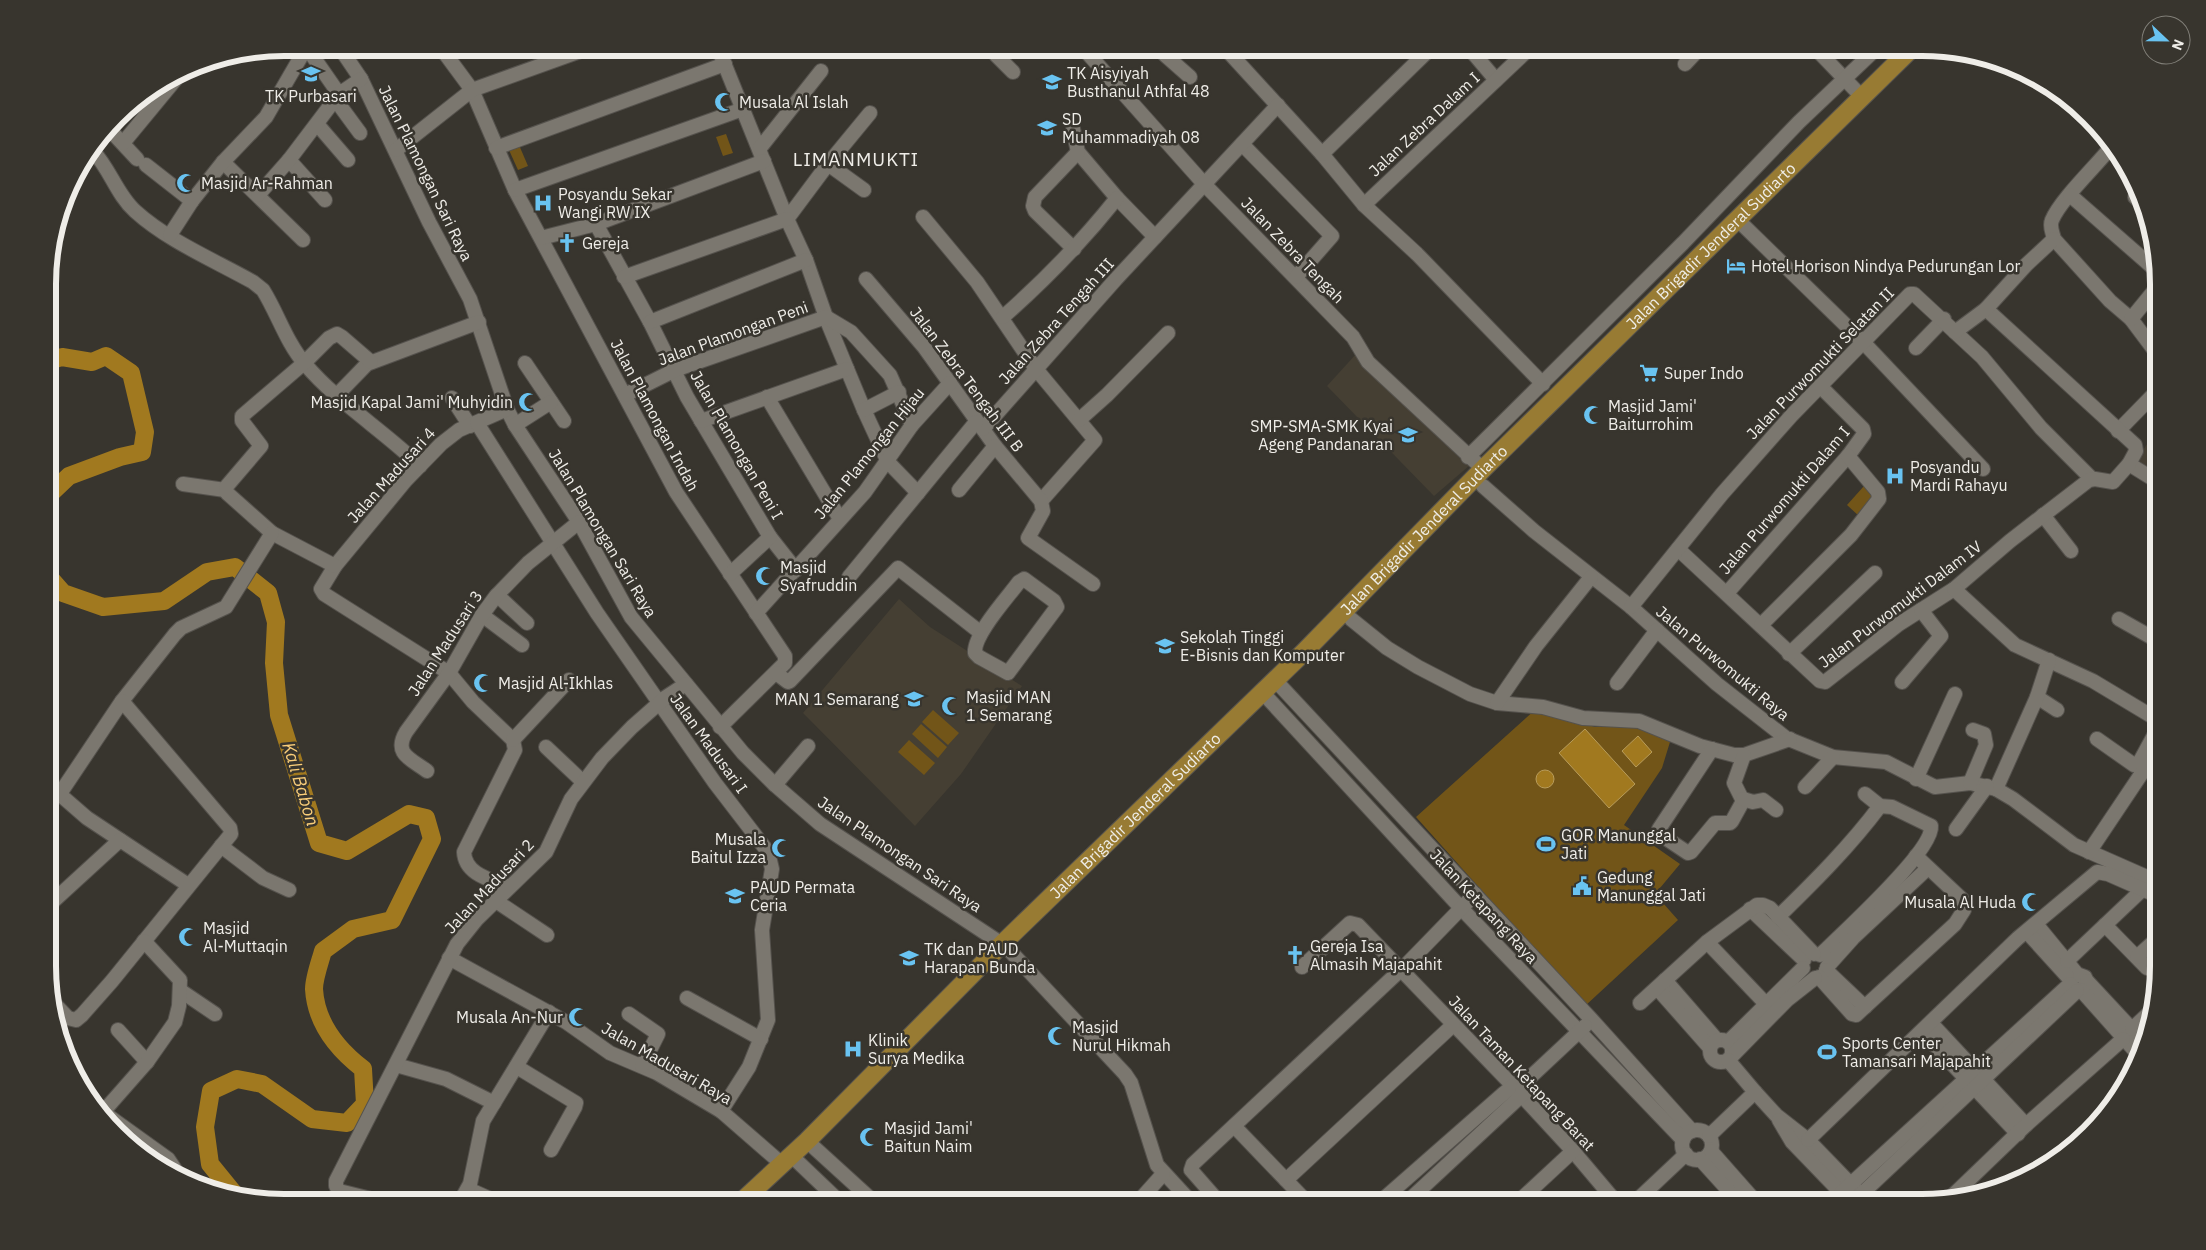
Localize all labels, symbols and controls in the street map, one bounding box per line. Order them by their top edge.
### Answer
north arrow [2141,15,2191,65]
text: N [2168,37,2188,53]
school or university icon: TK Purbasari [300,63,322,85]
place label: TK Aisyiyah Busthanul Athfal 48 [1067,63,1210,101]
street label: Jalan Zebra Dalam I [1364,68,1484,180]
school or university icon: TK Aisyiyah Busthanul Athfal 48 [1041,71,1063,93]
street label: Jalan Plamongan Sari Raya [375,82,478,265]
place label: TK Purbasari [265,86,357,106]
mosque icon: Musala Al Islah [713,91,735,113]
place label: Musala Al Islah [739,92,849,112]
place label: SD Muhammadiyah 08 [1062,109,1200,147]
school or university icon: SD Muhammadiyah 08 [1036,117,1058,139]
district label: LIMANMUKTI [793,147,919,171]
street label: Jalan Brigadir Jenderal Sudiarto [1621,158,1800,333]
mosque icon: Masjid Ar-Rahman [175,172,197,194]
place label: Masjid Ar-Rahman [201,173,333,193]
place label: Posyandu Sekar Wangi RW IX [558,184,672,222]
hospital icon: Posyandu Sekar Wangi RW IX [532,192,554,214]
street label: Jalan Zebra Tengah [1237,193,1349,307]
church icon: Gereja [556,232,578,254]
place label: Gereja [582,233,629,253]
street label: Jalan Zebra Tengah III [994,254,1118,388]
hotel icon: Hotel Horison Nindya Pedurungan Lor [1725,255,1747,277]
place label: Hotel Horison Nindya Pedurungan Lor [1751,256,2020,276]
street label: Jalan Purwomukti Selatan II [1742,283,1898,443]
street label: Jalan Plamongan Peni [655,297,811,369]
street label: Jalan Zebra Tengah III B [906,302,1028,456]
street label: Jalan Plamongan Indah [606,336,704,494]
supermarket icon: Super Indo [1638,362,1660,384]
place label: Super Indo [1664,363,1744,383]
street label: Jalan Plamongan Peni I [686,367,788,523]
street label: Jalan Plamongan Hijau [810,383,928,523]
mosque icon: Masjid Kapal Jami' Muhyidin [517,391,539,413]
place label: Masjid Kapal Jami' Muhyidin [311,392,513,412]
place label: Masjid Jami' Baiturrohim [1608,396,1697,434]
mosque icon: Masjid Jami' Baiturrohim [1582,404,1604,426]
place label: SMP-SMA-SMK Kyai Ageng Pandanaran [1250,416,1393,454]
street label: Jalan Purwomukti Dalam I [1714,422,1854,578]
street label: Jalan Madusari 4 [343,423,439,527]
school or university icon: SMP-SMA-SMK Kyai Ageng Pandanaran [1397,424,1419,446]
street label: Jalan Brigadir Jenderal Sudiarto [1336,441,1511,619]
street label: Jalan Plamongan Sari Raya [545,445,662,621]
place label: Posyandu Mardi Rahayu [1910,457,2008,495]
hospital icon: Posyandu Mardi Rahayu [1884,465,1906,487]
street label: Jalan Purwomukti Dalam IV [1814,536,1986,672]
place label: Masjid Syafruddin [780,557,857,595]
mosque icon: Masjid Syafruddin [754,565,776,587]
street label: Jalan Madusari 3 [403,586,487,700]
street label: Jalan Purwomukti Raya [1652,601,1794,725]
place label: Sekolah Tinggi E-Bisnis dan Komputer [1180,627,1345,665]
school or university icon: Sekolah Tinggi E-Bisnis dan Komputer [1154,635,1176,657]
mosque icon: Masjid Al-Ikhlas [472,672,494,694]
place label: Masjid Al-Ikhlas [498,673,613,693]
place label: Masjid MAN 1 Semarang [966,687,1052,725]
school or university icon: MAN 1 Semarang [903,688,925,710]
street label: Jalan Madusari I [666,689,752,797]
place label: MAN 1 Semarang [775,689,900,709]
mosque icon: Masjid MAN 1 Semarang [940,695,962,717]
street label: Jalan Brigadir Jenderal Sudiarto [1045,728,1225,903]
water label: Kali Babon [277,739,325,829]
street label: Jalan Plamongan Sari Raya [814,792,986,917]
place label: GOR Manunggal Jati [1561,825,1676,863]
place label: Musala Baitul Izza [690,829,766,867]
sports icon: GOR Manunggal Jati [1535,833,1557,855]
street label: Jalan Madusari 2 [440,835,538,937]
mosque icon: Musala Baitul Izza [770,837,792,859]
street label: Jalan Ketapang Raya [1426,845,1542,968]
place label: Gedung Manunggal Jati [1597,867,1706,905]
public building icon: Gedung Manunggal Jati [1571,875,1593,897]
place label: PAUD Permata Ceria [750,877,856,915]
school or university icon: PAUD Permata Ceria [724,885,746,907]
mosque icon: Musala Al Huda [2020,891,2042,913]
place label: Musala Al Huda [1904,892,2016,912]
place label: Masjid Al-Muttaqin [203,918,288,956]
mosque icon: Masjid Al-Muttaqin [177,926,199,948]
place label: Gereja Isa Almasih Majapahit [1310,936,1442,974]
place label: TK dan PAUD Harapan Bunda [924,939,1036,977]
church icon: Gereja Isa Almasih Majapahit [1284,944,1306,966]
school or university icon: TK dan PAUD Harapan Bunda [898,947,920,969]
street label: Jalan Taman Ketapang Barat [1445,991,1599,1155]
mosque icon: Musala An-Nur [567,1006,589,1028]
place label: Musala An-Nur [456,1007,563,1027]
place label: Masjid Nurul Hikmah [1072,1017,1171,1055]
street label: Jalan Madusari Raya [598,1018,736,1109]
mosque icon: Masjid Nurul Hikmah [1046,1025,1068,1047]
place label: Klinik Surya Medika [868,1030,965,1068]
place label: Sports Center Tamansari Majapahit [1842,1033,1991,1071]
hospital icon: Klinik Surya Medika [842,1038,864,1060]
sports icon: Sports Center Tamansari Majapahit [1816,1041,1838,1063]
place label: Masjid Jami' Baitun Naim [884,1118,973,1156]
mosque icon: Masjid Jami' Baitun Naim [858,1126,880,1148]

